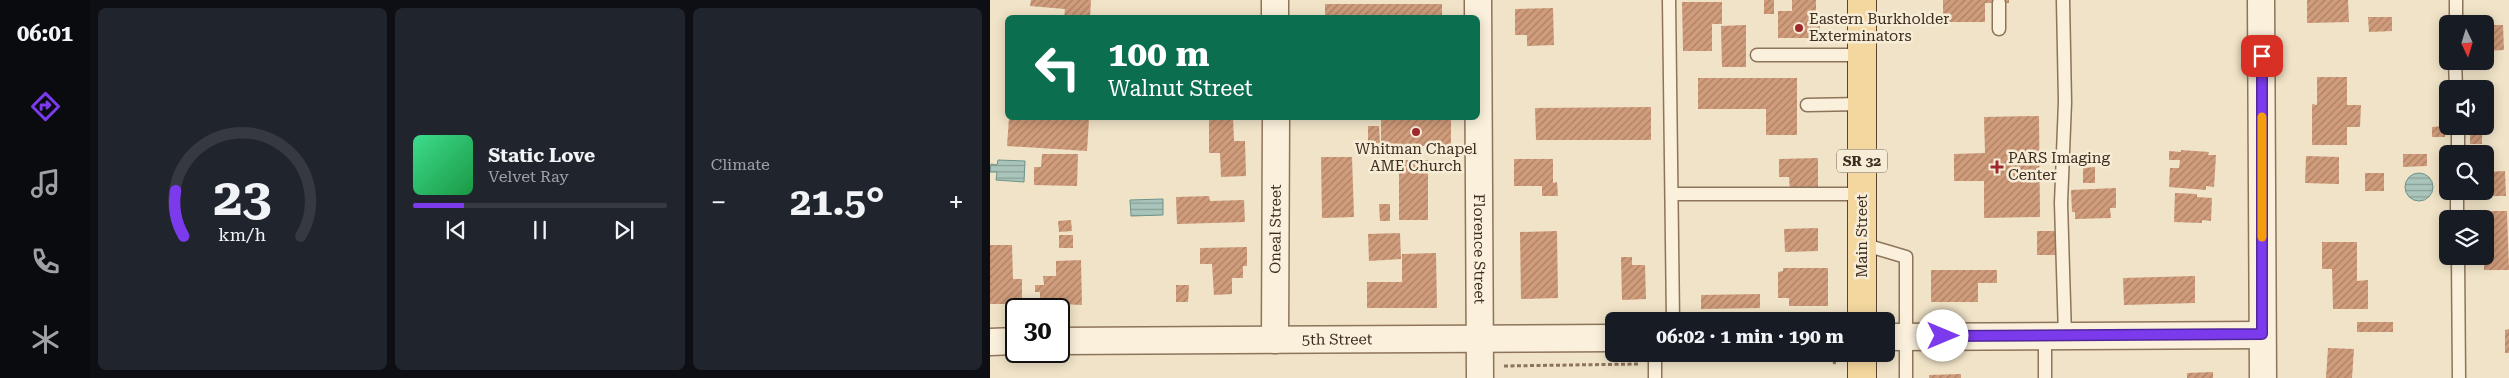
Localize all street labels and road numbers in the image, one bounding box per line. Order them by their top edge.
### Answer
road number: SR 32 [1837,150,1887,172]
street label: Oneal Street [1266,184,1285,274]
street label: Florence Street [1470,194,1489,305]
street label: Main Street [1853,194,1871,278]
street label: 5th Street [1302,330,1373,349]

